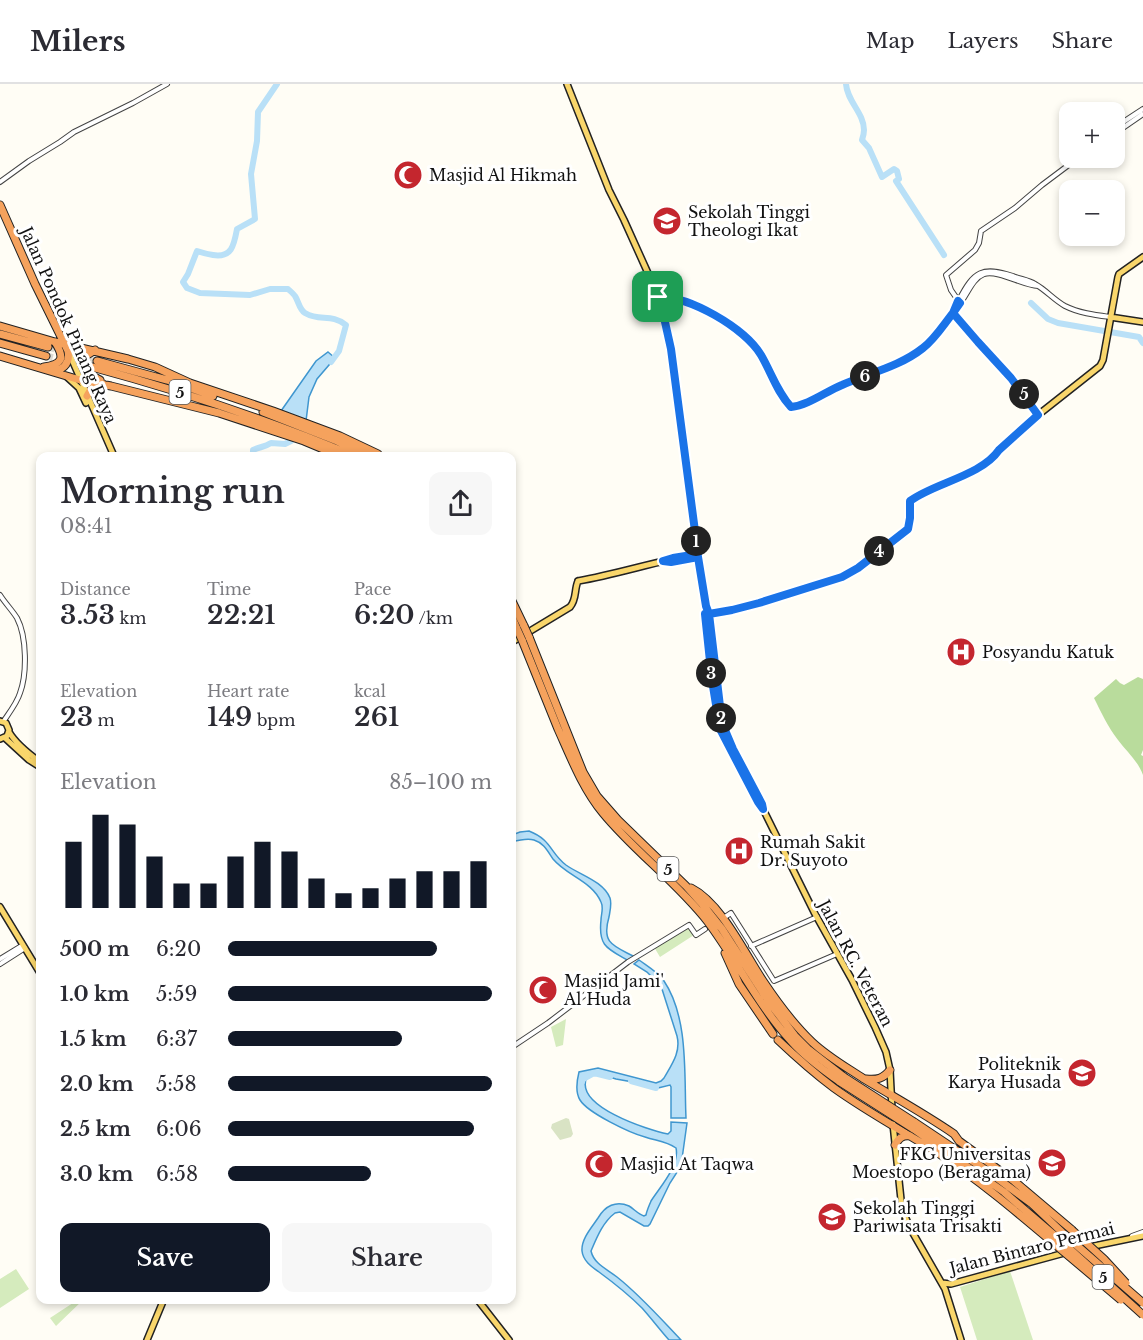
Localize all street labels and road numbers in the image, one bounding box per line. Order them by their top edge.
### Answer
street label: Jalan Pondok Pinang Raya [16,222,122,427]
road number: 5 [170,380,190,404]
road number: 5 [658,857,678,881]
street label: Jalan RC. Veteran [813,894,898,1030]
street label: Jalan Bintaro Permai [946,1218,1117,1279]
road number: 5 [1092,1265,1114,1289]

